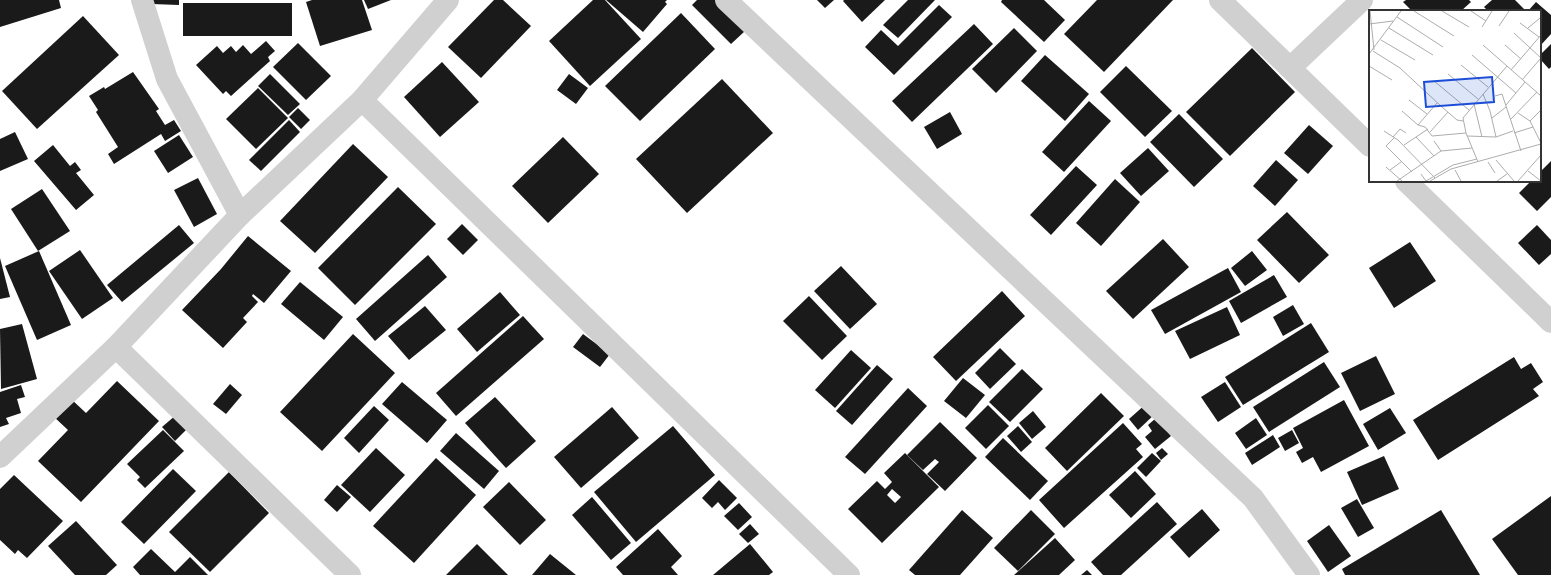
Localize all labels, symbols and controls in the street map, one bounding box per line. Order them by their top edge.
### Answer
inset map [1369,10,1541,182]

